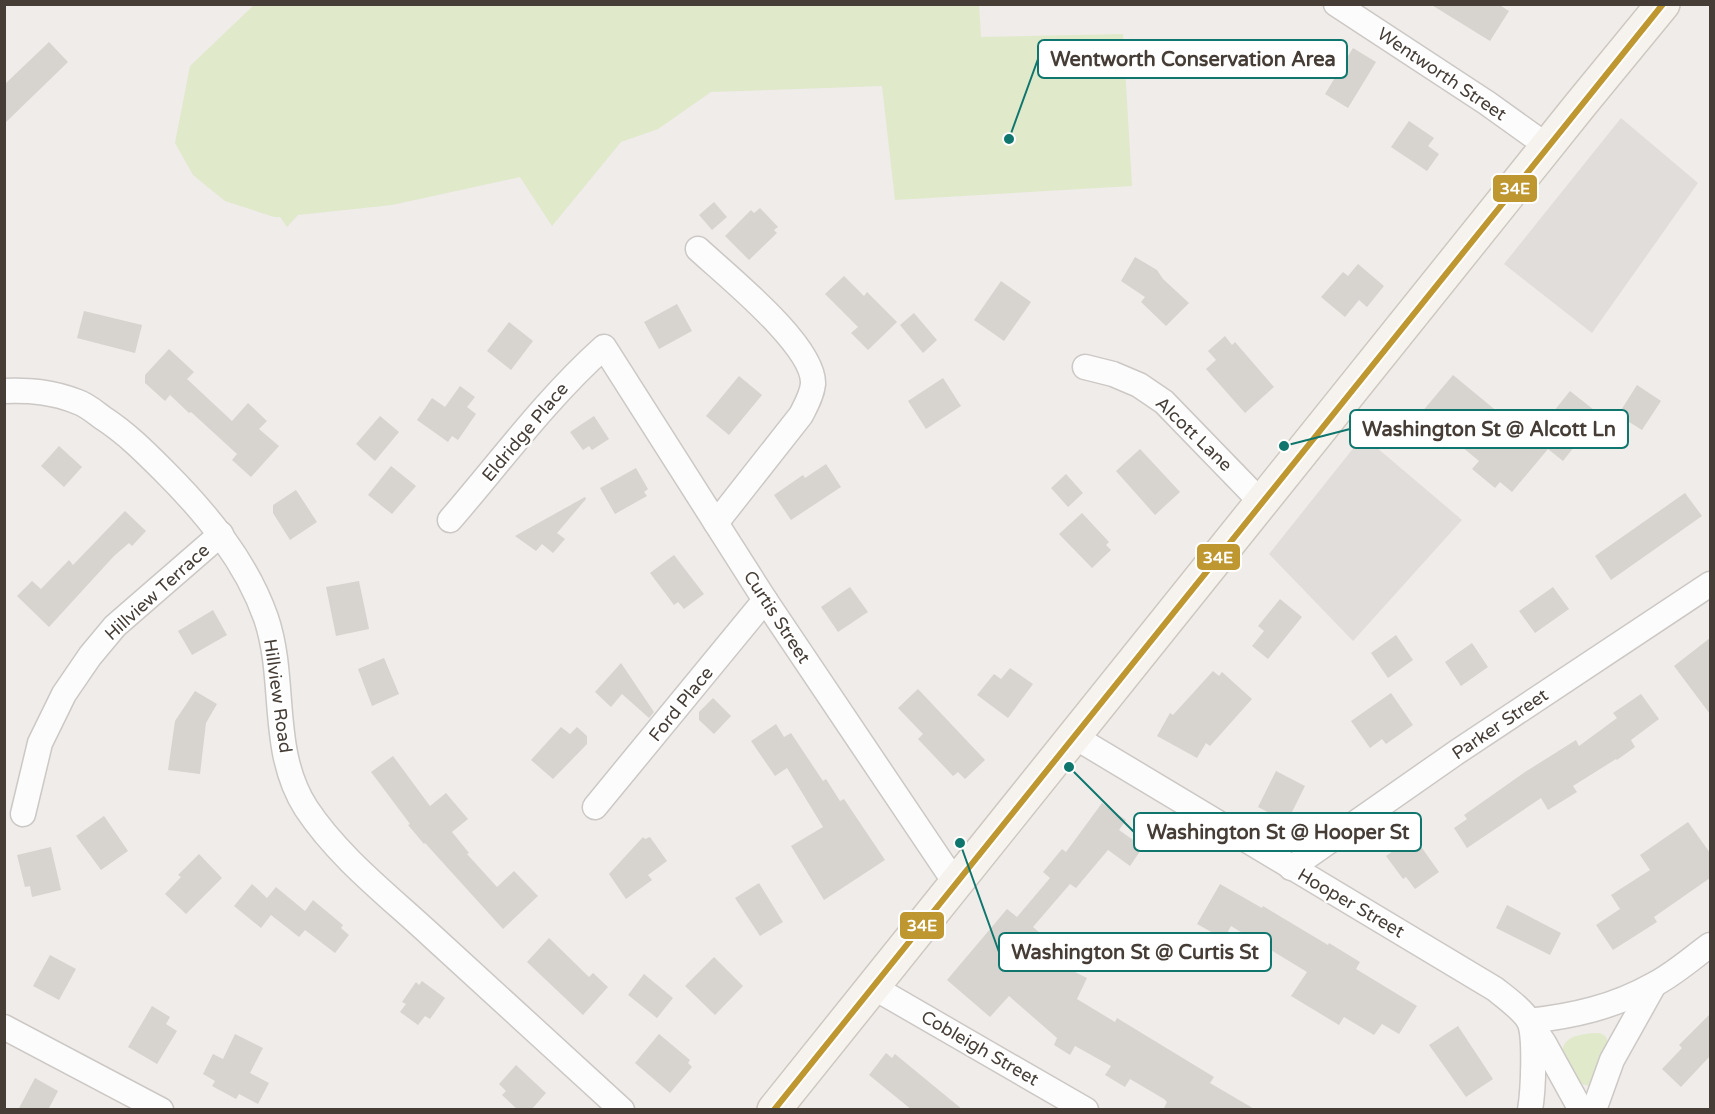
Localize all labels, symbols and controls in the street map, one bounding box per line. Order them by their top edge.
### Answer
street label: Wentworth Street [1373,23,1511,125]
callout: Wentworth Conservation Area [1038,40,1347,78]
text: Wentworth Conservation Area [1050,48,1336,72]
line badge: 34E [1492,174,1538,203]
text: 34E [1500,179,1530,199]
street label: Eldridge Place [477,378,573,486]
street label: Alcott Lane [1151,392,1237,476]
callout: Washington St @ Alcott Ln [1350,410,1628,448]
text: Washington St @ Alcott Ln [1362,418,1616,442]
street label: Hillview Terrace [100,539,214,645]
line badge: 34E [1196,543,1241,571]
text: 34E [1203,548,1233,568]
street label: Curtis Street [739,566,815,668]
street label: Hillview Road [259,637,297,755]
street label: Ford Place [644,662,718,746]
street label: Parker Street [1448,684,1552,764]
callout: Washington St @ Hooper St [1134,813,1421,851]
text: Washington St @ Hooper St [1147,821,1410,845]
street label: Hooper Street [1294,864,1408,943]
line badge: 34E [899,911,945,940]
text: 34E [907,916,937,936]
callout: Washington St @ Curtis St [999,933,1271,971]
text: Washington St @ Curtis St [1011,941,1259,965]
street label: Cobleigh Street [917,1005,1043,1091]

